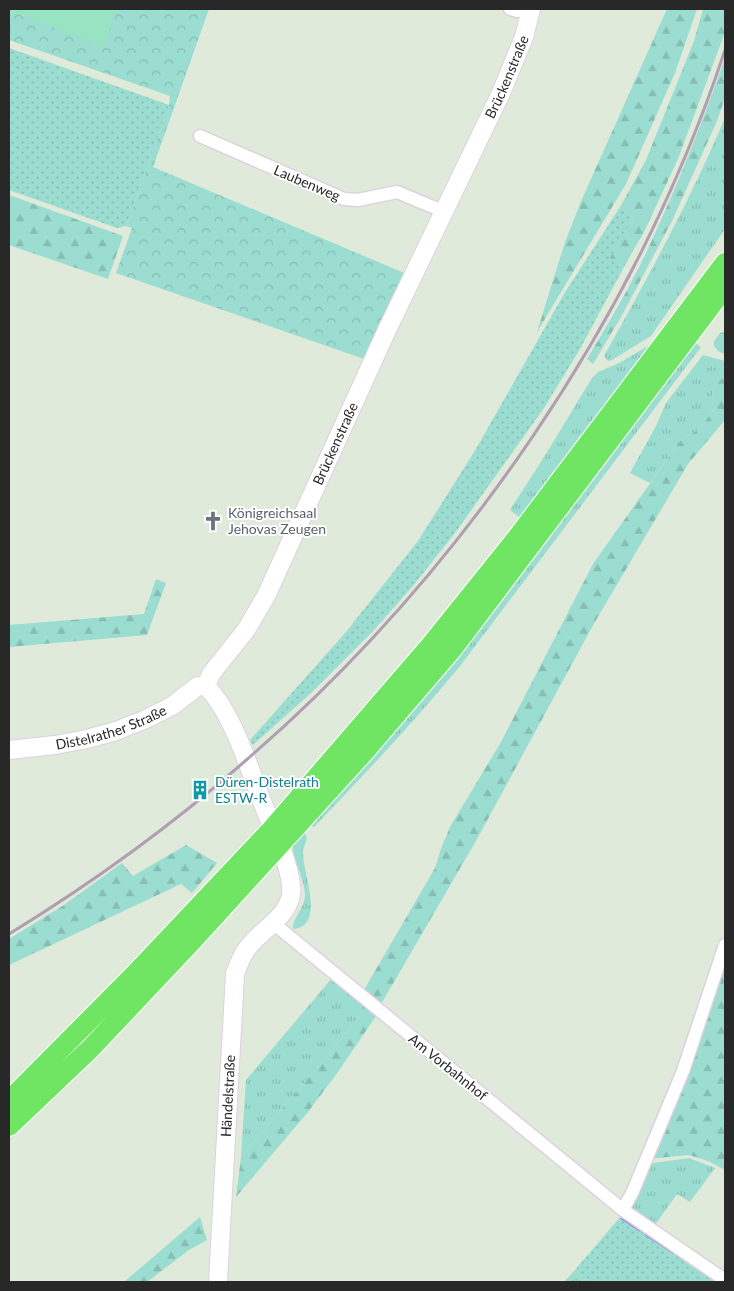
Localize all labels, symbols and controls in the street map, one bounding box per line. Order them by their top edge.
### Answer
street label: Brückenstraße [481,33,532,121]
street label: Laubenweg [271,161,343,204]
street label: Brückenstraße [309,399,361,488]
place label: Königreichsaal Jehovas Zeugen [228,504,326,537]
church icon: Königreichsaal Jehovas Zeugen [202,510,224,532]
street label: Distelrather Straße [54,701,169,753]
place label: Düren-Distelrath ESTW-R [215,773,319,806]
building icon: Düren-Distelrath ESTW-R [189,779,211,801]
street label: Am Vorbahnhof [405,1030,491,1104]
street label: Händelstraße [217,1054,238,1138]

